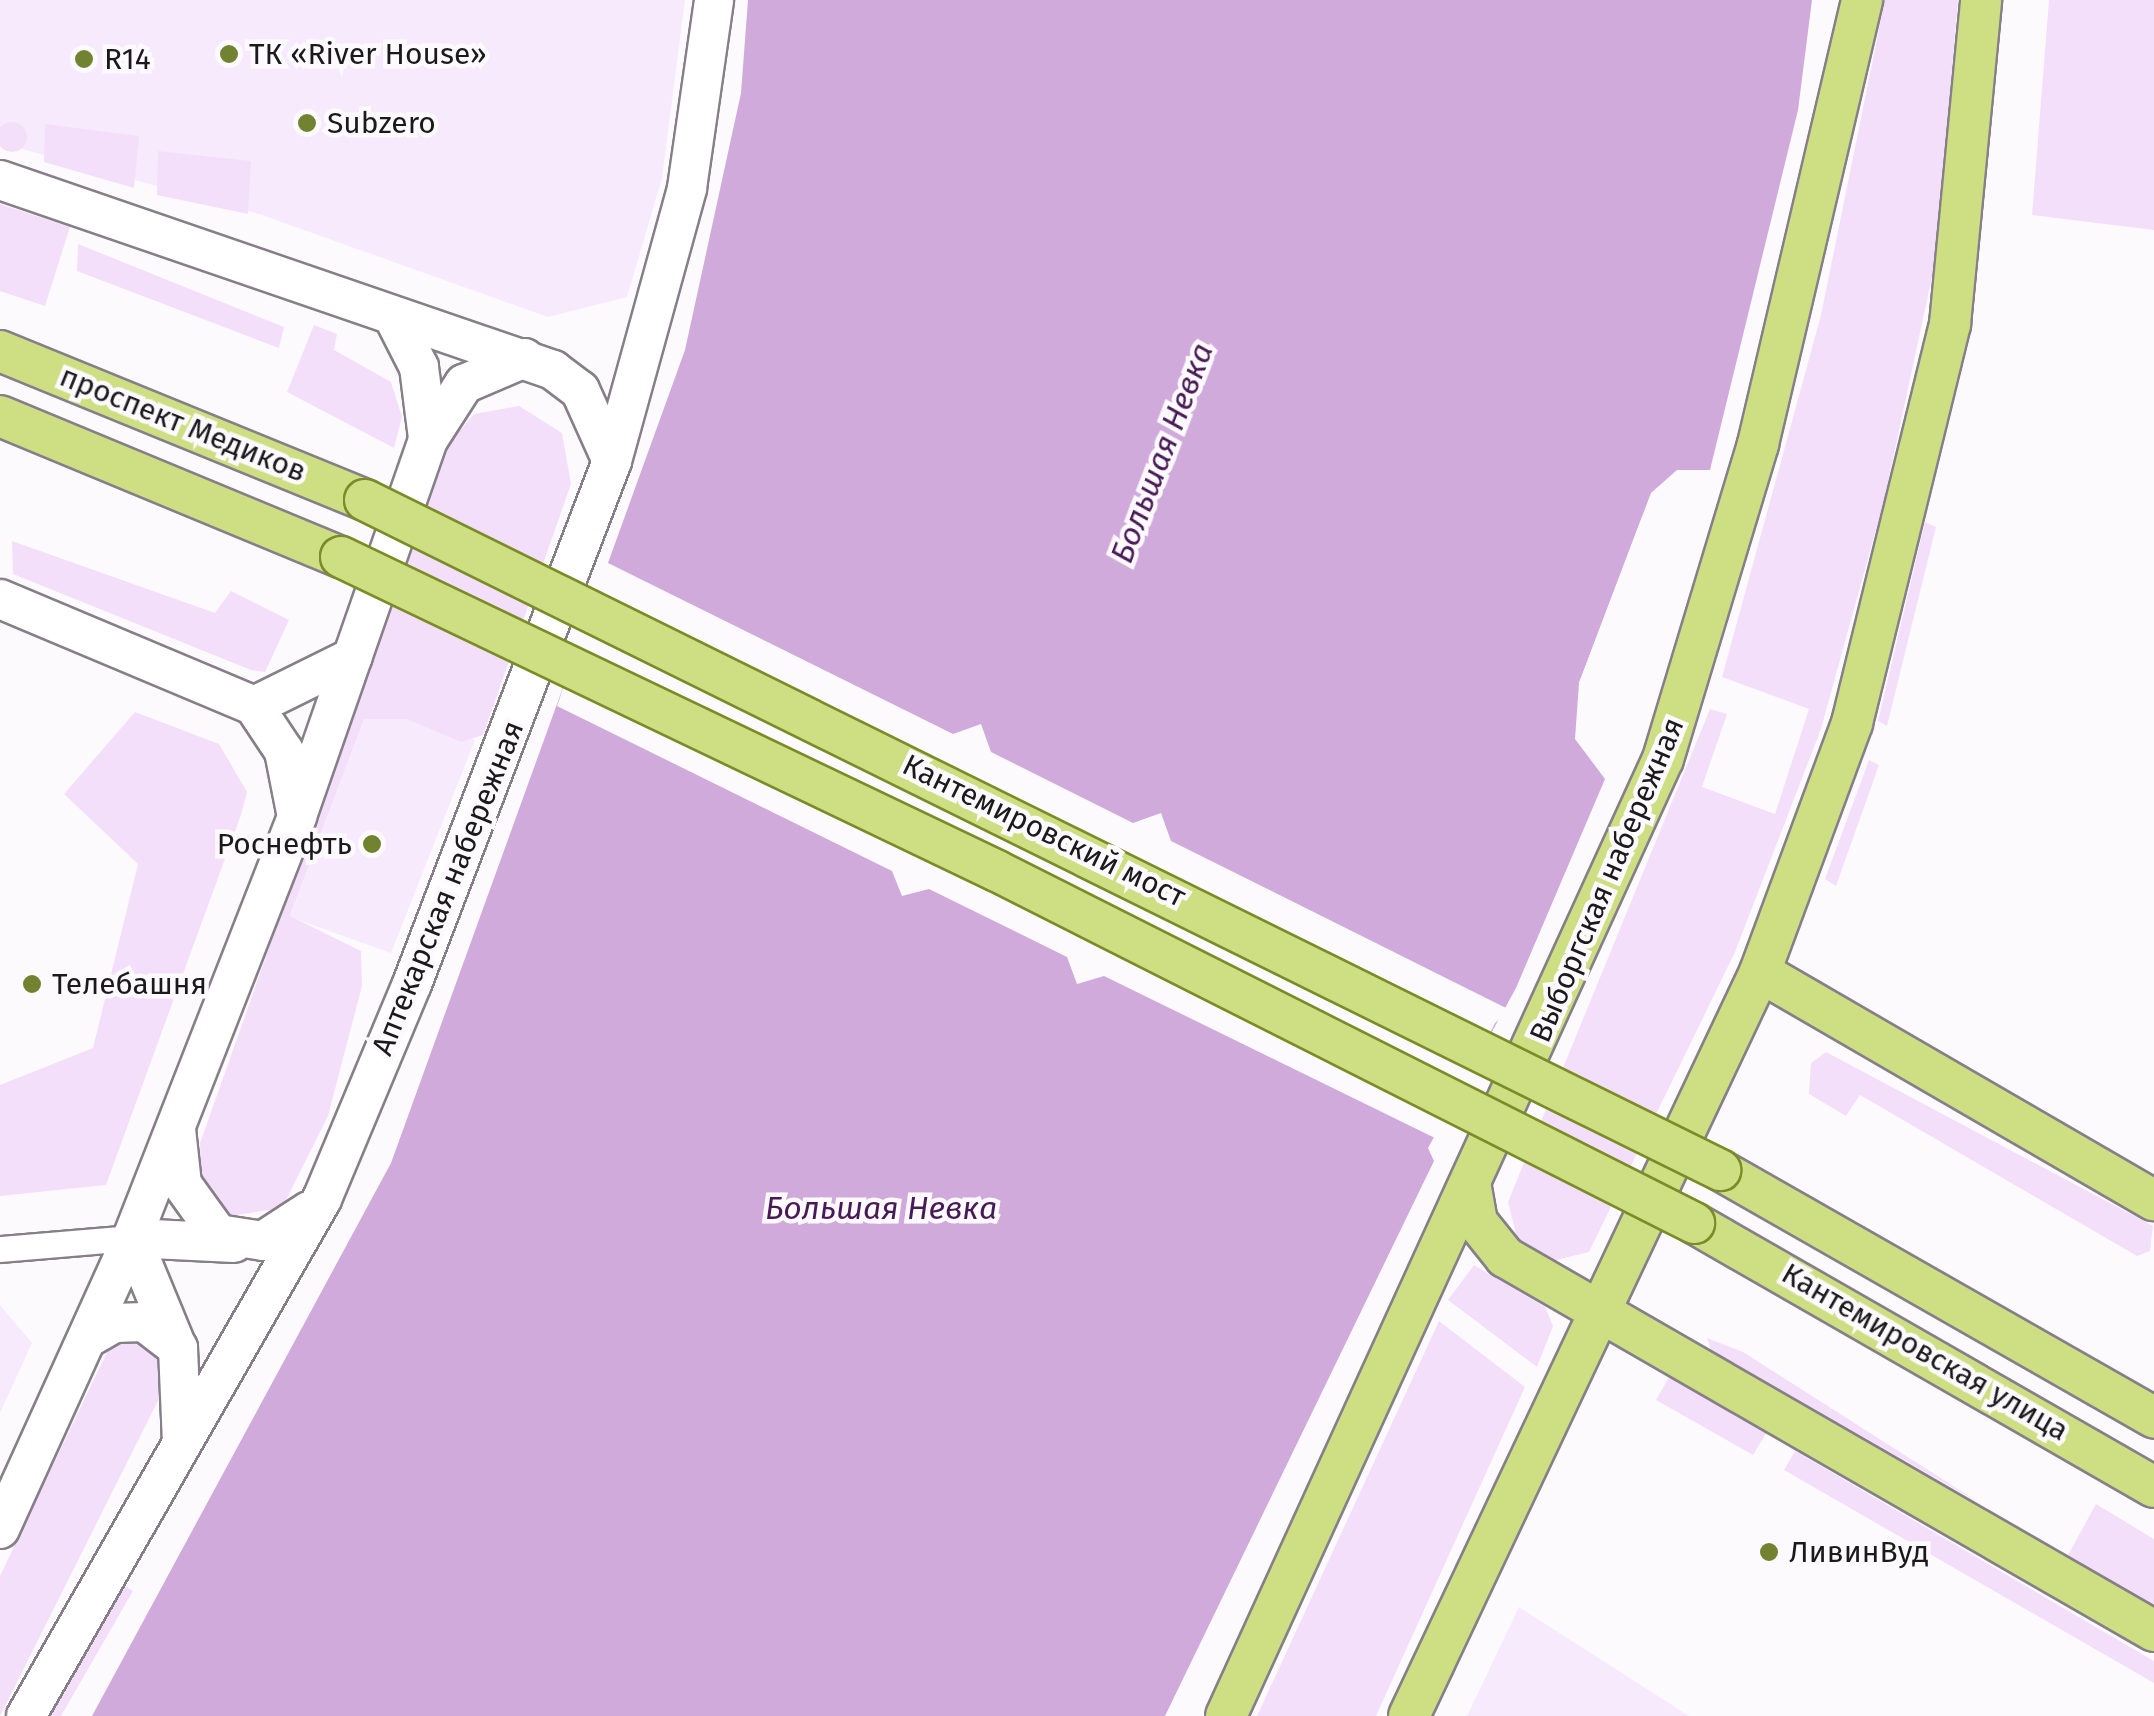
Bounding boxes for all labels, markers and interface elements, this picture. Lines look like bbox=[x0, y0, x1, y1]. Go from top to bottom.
place label: ТК «River House» bbox=[249, 36, 487, 72]
place label: R14 bbox=[104, 41, 151, 77]
marker: ТК «River House» bbox=[218, 43, 240, 65]
marker: R14 bbox=[73, 48, 95, 70]
place label: Subzero bbox=[327, 105, 436, 141]
marker: Subzero bbox=[296, 112, 318, 134]
water label: Большая Невка bbox=[1102, 338, 1222, 568]
street label: проспект Медиков bbox=[55, 358, 311, 490]
street label: Выборгская набережная bbox=[1522, 712, 1692, 1048]
street label: Аптекарская набережная bbox=[364, 716, 532, 1060]
street label: Кантемировский мост bbox=[897, 747, 1191, 915]
place label: Роснефть bbox=[217, 826, 352, 862]
marker: Роснефть bbox=[361, 833, 383, 855]
place label: Телебашня bbox=[52, 966, 207, 1002]
marker: Телебашня bbox=[21, 973, 43, 995]
water label: Большая Невка bbox=[765, 1189, 997, 1227]
street label: Кантемировская улица bbox=[1775, 1255, 2075, 1449]
place label: ЛивинВуд bbox=[1789, 1534, 1929, 1570]
marker: ЛивинВуд bbox=[1758, 1541, 1780, 1563]

